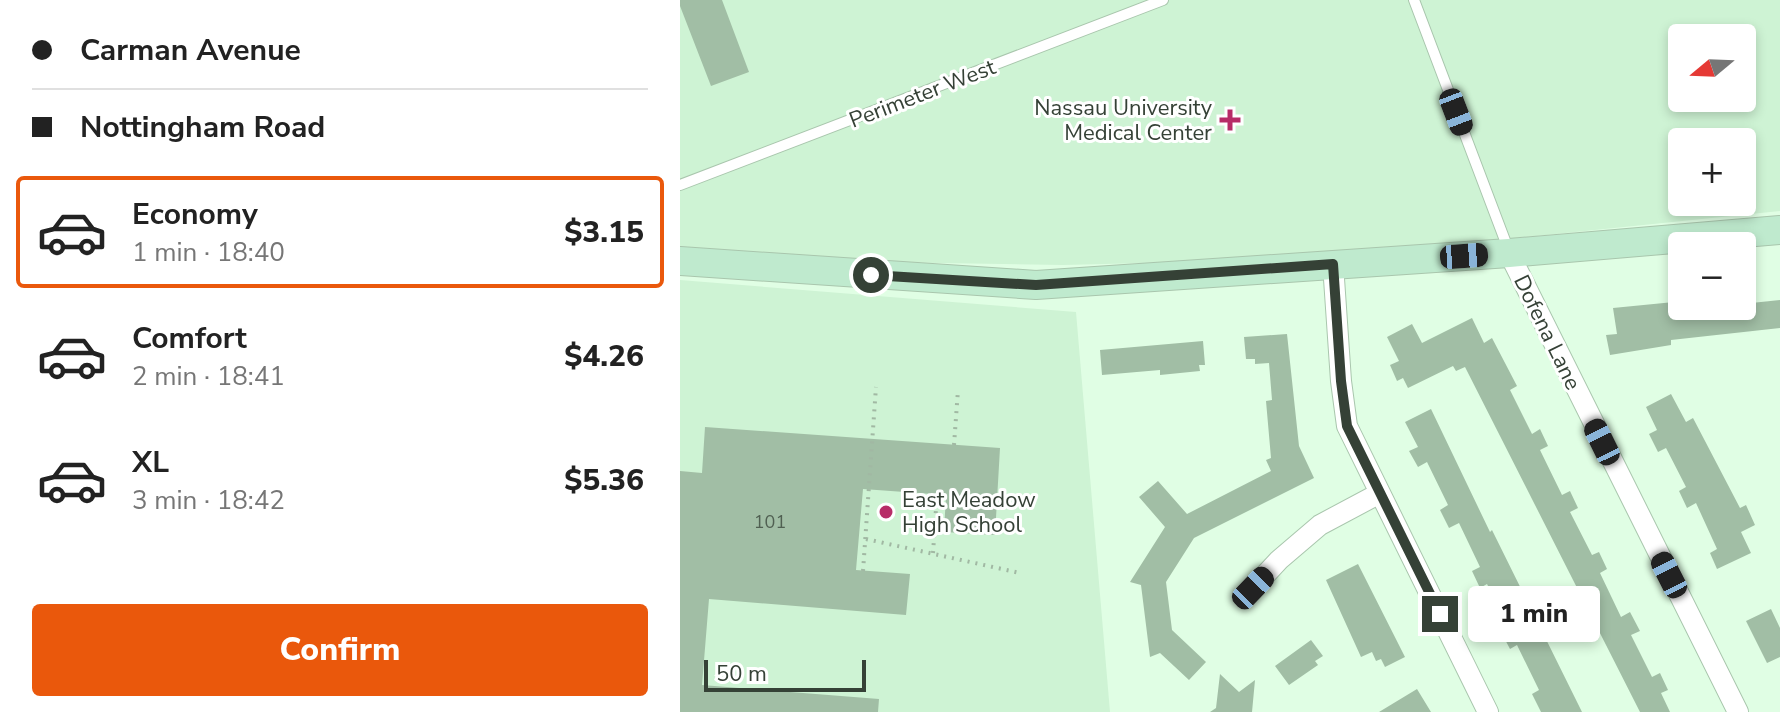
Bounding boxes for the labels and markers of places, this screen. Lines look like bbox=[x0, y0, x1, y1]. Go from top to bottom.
place label: Nassau University Medical Center bbox=[1034, 93, 1213, 148]
marker: Nassau University Medical Center bbox=[1219, 109, 1241, 131]
place label: East Meadow High School bbox=[902, 485, 1036, 540]
marker: East Meadow High School bbox=[877, 503, 895, 521]

